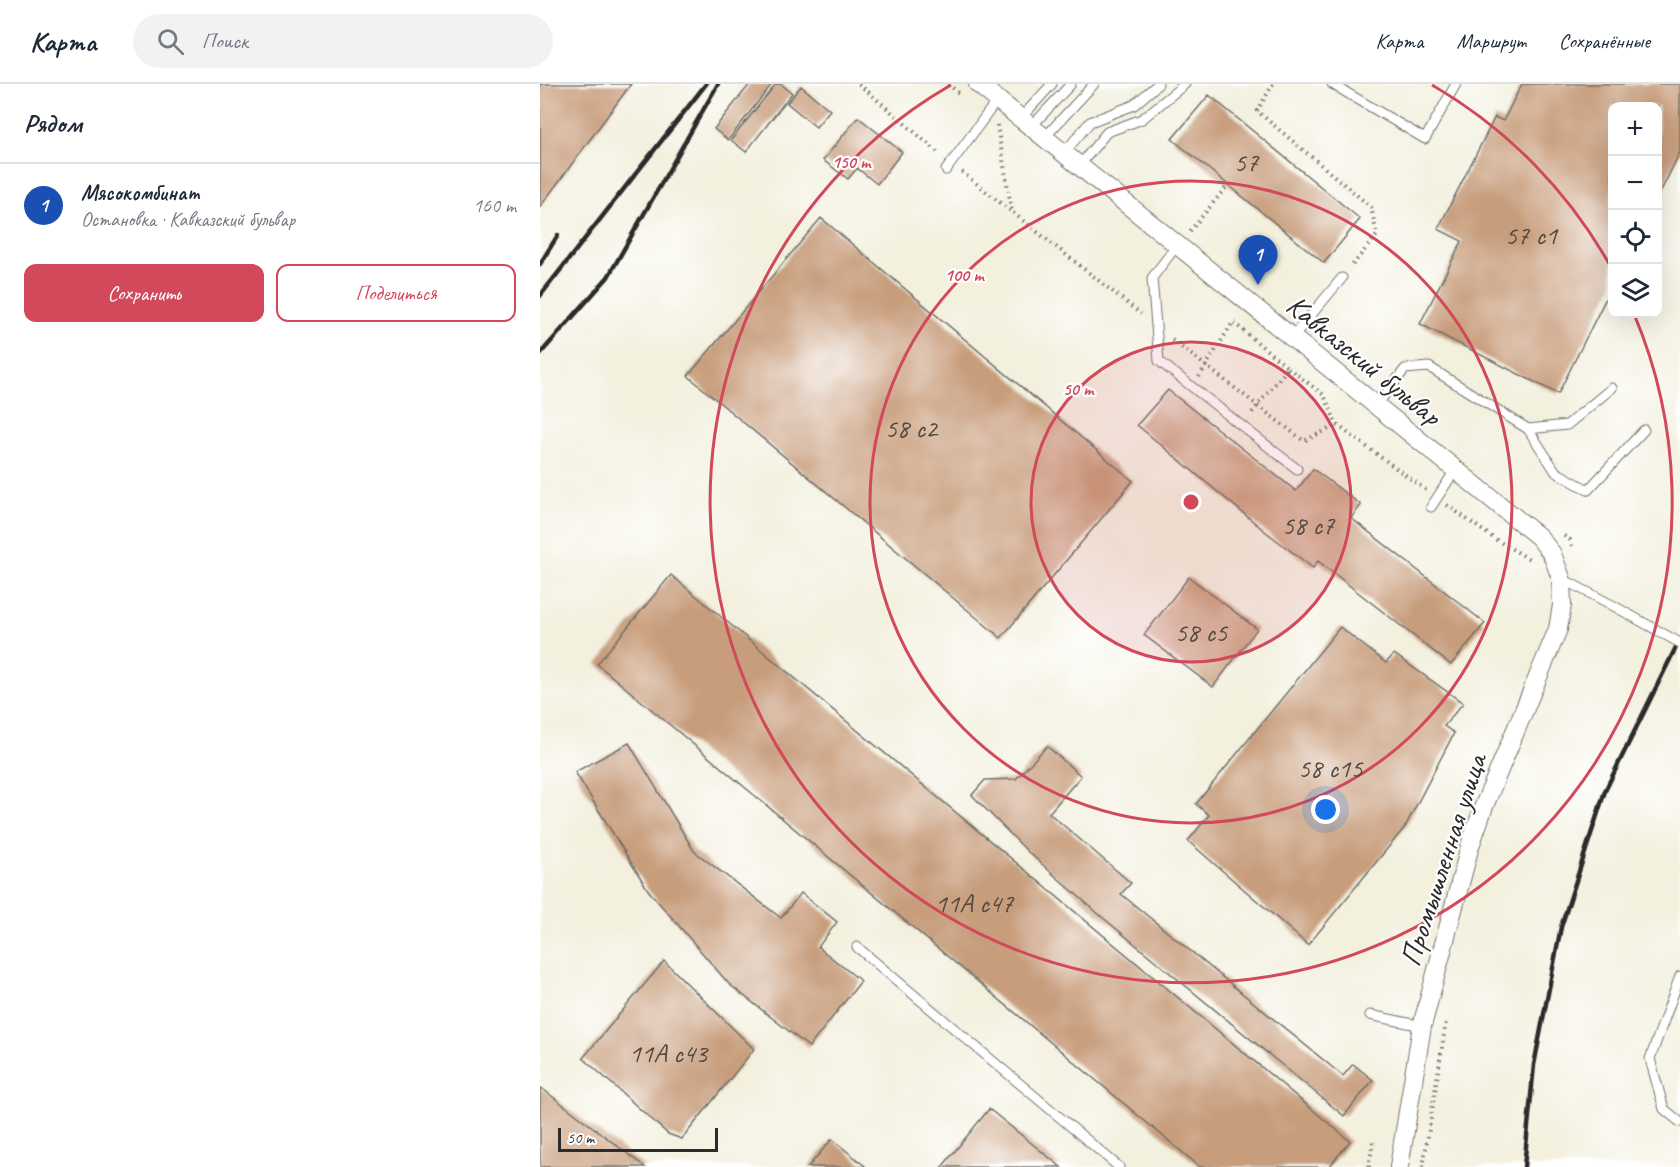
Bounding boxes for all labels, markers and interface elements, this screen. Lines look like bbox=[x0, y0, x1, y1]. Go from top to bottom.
search box bbox=[133, 14, 553, 68]
text: Карта bbox=[30, 24, 97, 59]
icon: search bbox=[154, 25, 187, 58]
text: Поиск bbox=[202, 27, 248, 55]
text: Карта bbox=[1375, 28, 1424, 54]
text: Маршрут bbox=[1457, 28, 1526, 54]
text: Сохранённые bbox=[1559, 28, 1650, 54]
map controls bbox=[1608, 102, 1662, 318]
button: + bbox=[1608, 102, 1662, 156]
text: Рядом bbox=[24, 107, 82, 140]
house number: 57 bbox=[1234, 145, 1260, 179]
text: 150 m bbox=[832, 151, 872, 173]
button: − bbox=[1608, 156, 1662, 210]
text: Мясокомбинат bbox=[81, 179, 200, 207]
text: 1 bbox=[39, 193, 48, 218]
text: 160 m bbox=[473, 193, 516, 218]
text: Остановка · Кавказский бульвар bbox=[81, 207, 295, 232]
button: locate bbox=[1608, 210, 1662, 264]
house number: 57 с1 bbox=[1505, 218, 1559, 252]
pin: 1 bbox=[1238, 236, 1278, 285]
button: Сохранить bbox=[24, 264, 264, 322]
button: Поделиться bbox=[276, 264, 516, 322]
text: 100 m bbox=[945, 264, 985, 286]
button: layers bbox=[1608, 264, 1662, 318]
street label: Кавказский бульвар bbox=[1279, 286, 1450, 435]
text: 50 m bbox=[1063, 378, 1095, 400]
house number: 58 с2 bbox=[885, 411, 939, 445]
centre of rings bbox=[1181, 492, 1201, 512]
house number: 58 с7 bbox=[1282, 508, 1336, 542]
house number: 58 с5 bbox=[1175, 615, 1229, 649]
street label: Промышленная улица bbox=[1391, 747, 1496, 971]
house number: 58 с15 bbox=[1298, 751, 1364, 785]
your location bbox=[1311, 795, 1340, 824]
house number: 11А с47 bbox=[935, 886, 1015, 920]
house number: 11А с43 bbox=[629, 1036, 709, 1070]
scale bar bbox=[558, 1125, 718, 1152]
text: 50 m bbox=[567, 1128, 594, 1148]

